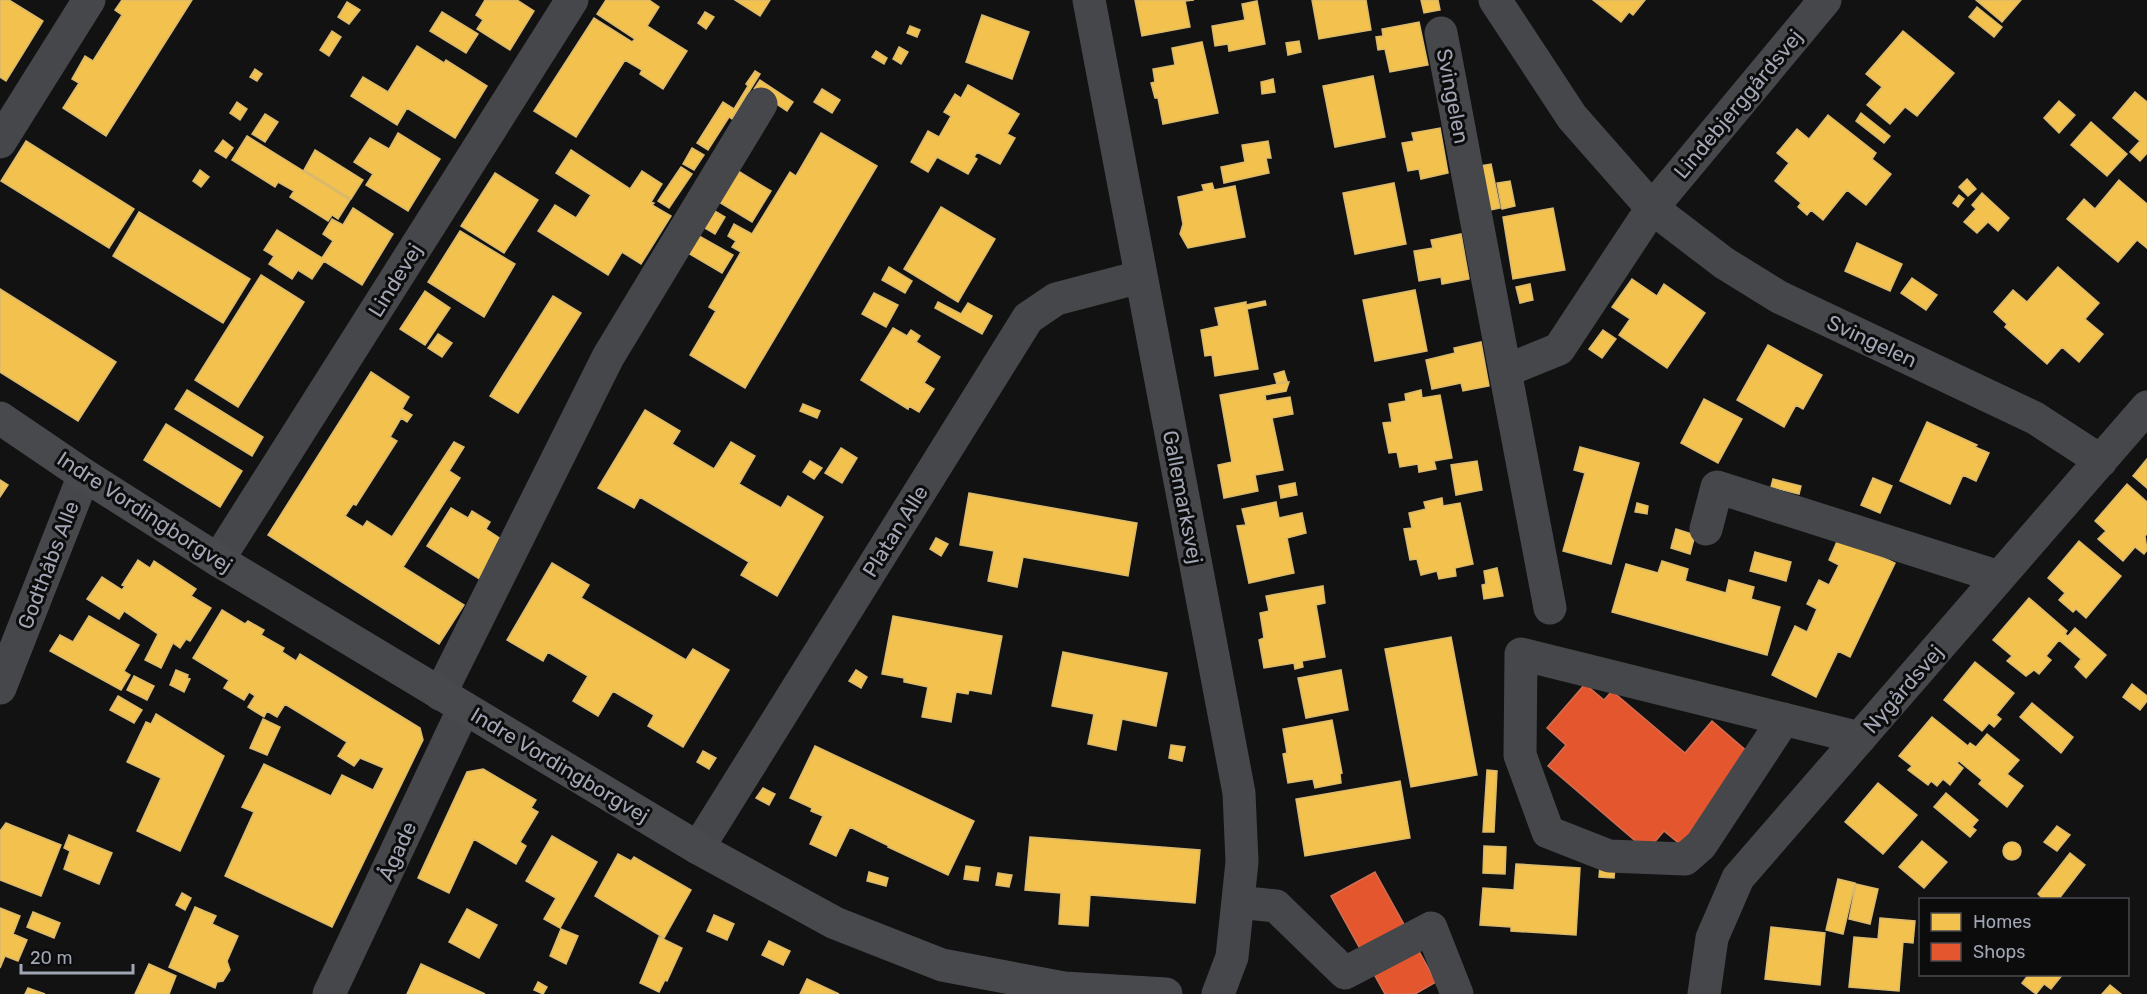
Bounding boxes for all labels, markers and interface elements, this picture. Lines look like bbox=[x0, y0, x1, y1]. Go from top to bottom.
street label: Lindebjerggårdsvej bbox=[1668, 24, 1808, 184]
street label: Svingelen bbox=[1432, 46, 1474, 146]
street label: Lindevej bbox=[363, 239, 427, 321]
street label: Svingelen bbox=[1823, 309, 1921, 373]
street label: Gallemarksvej bbox=[1158, 428, 1208, 566]
street label: Indre Vordingborgvej bbox=[53, 446, 237, 578]
street label: Platan Alle bbox=[857, 481, 933, 581]
street label: Godthåbs Alle bbox=[12, 497, 84, 633]
street label: Nygårdsvej bbox=[1858, 640, 1948, 738]
street label: Indre Vordingborgvej bbox=[466, 702, 654, 828]
street label: Ågade bbox=[373, 817, 421, 885]
legend bbox=[1919, 898, 2129, 976]
text: Homes bbox=[1973, 911, 2031, 933]
scale bar bbox=[21, 937, 134, 975]
text: Shops bbox=[1973, 941, 2025, 963]
text: 20 m bbox=[30, 947, 72, 969]

